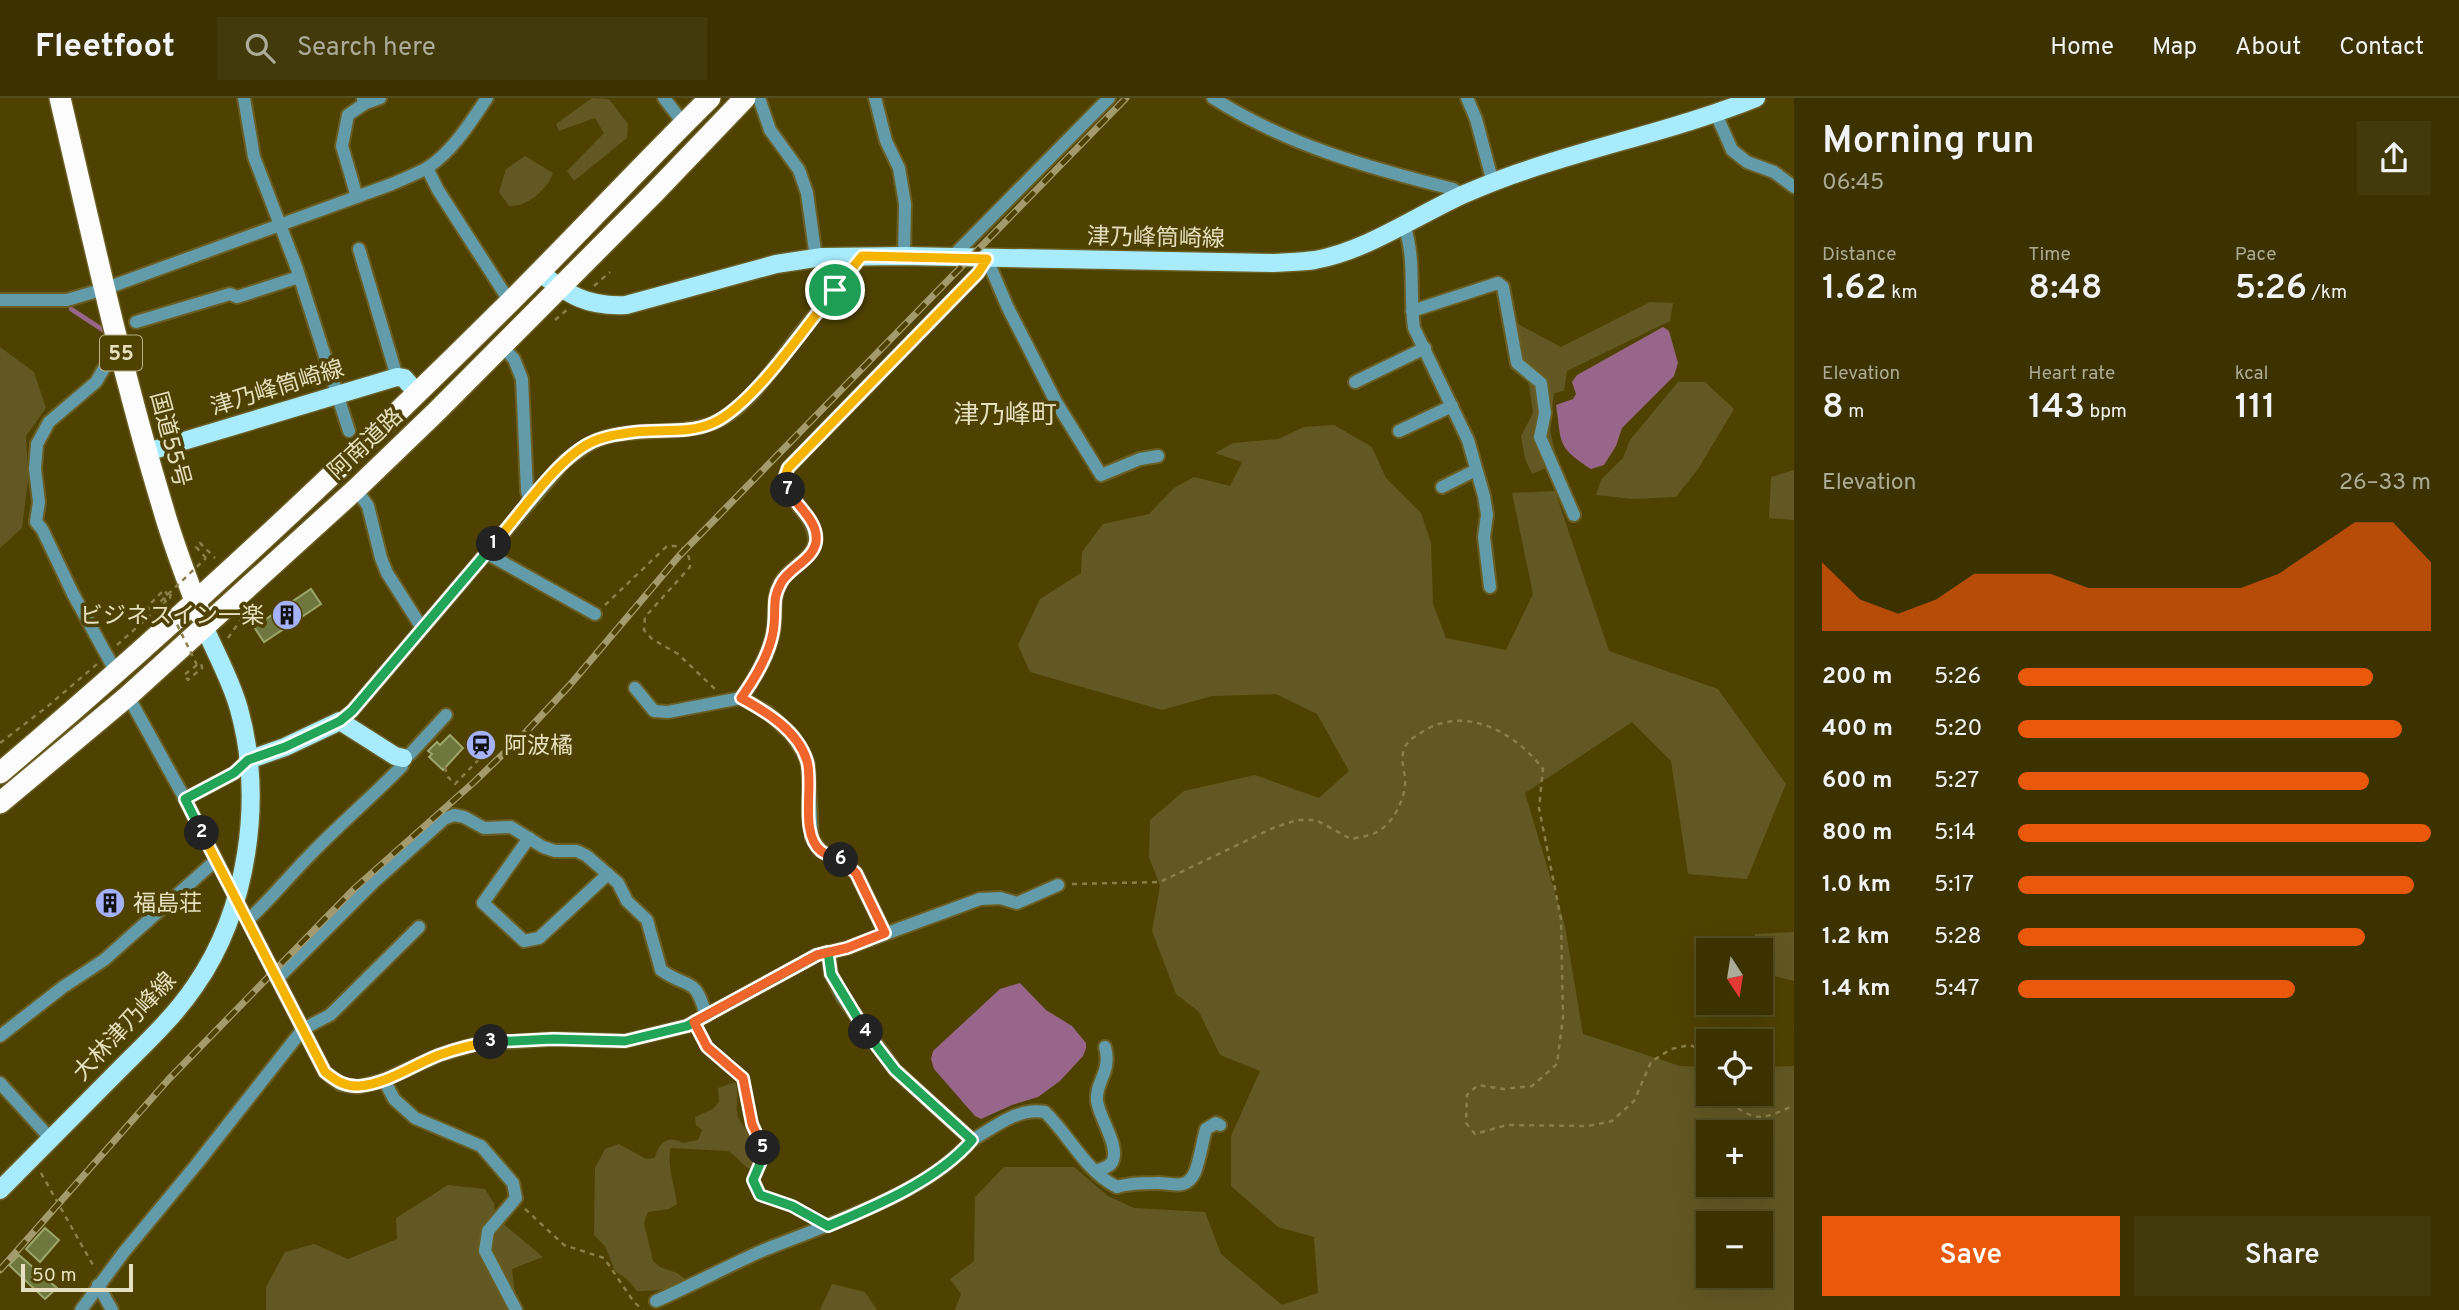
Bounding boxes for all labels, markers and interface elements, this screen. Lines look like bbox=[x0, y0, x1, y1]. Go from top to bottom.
search box bbox=[217, 17, 707, 80]
text: Fleetfoot bbox=[35, 27, 175, 69]
icon: search bbox=[241, 29, 279, 67]
text: Search here bbox=[297, 32, 436, 65]
text: Home bbox=[2050, 33, 2114, 63]
text: Map bbox=[2152, 33, 2197, 63]
text: About bbox=[2235, 33, 2301, 63]
text: Contact bbox=[2339, 33, 2424, 63]
text: Morning run bbox=[1822, 118, 2035, 167]
button: share bbox=[2357, 121, 2431, 195]
text: 06:45 bbox=[1822, 169, 1884, 198]
street label: 津乃峰筒崎線 bbox=[1087, 224, 1225, 255]
text: Distance bbox=[1822, 243, 1897, 267]
text: Time bbox=[2028, 243, 2071, 267]
text: Pace bbox=[2235, 243, 2276, 267]
pin bbox=[805, 260, 865, 320]
text: 1.62 bbox=[1822, 267, 1887, 311]
text: 8:48 bbox=[2028, 267, 2102, 311]
text: 5:26 bbox=[2235, 267, 2307, 311]
icon: arrive bbox=[816, 271, 854, 309]
text: km bbox=[1887, 281, 1918, 305]
text: /km bbox=[2307, 281, 2347, 305]
road number: 55 bbox=[100, 336, 142, 370]
street label: 津乃峰筒崎線 bbox=[208, 355, 348, 423]
text: Elevation bbox=[1822, 362, 1900, 386]
text: Heart rate bbox=[2028, 362, 2115, 386]
text: kcal bbox=[2235, 362, 2268, 386]
text: 8 bbox=[1822, 386, 1844, 430]
text: 143 bbox=[2028, 386, 2085, 430]
text: 111 bbox=[2235, 386, 2276, 430]
street label: 国道55号 bbox=[142, 389, 195, 491]
district label: 津乃峰町 bbox=[953, 400, 1057, 433]
text: m bbox=[1844, 400, 1864, 424]
text: bpm bbox=[2085, 400, 2127, 424]
street label: 阿南道路 bbox=[323, 403, 410, 487]
text: Elevation bbox=[1822, 469, 1917, 498]
text: 26–33 m bbox=[2339, 469, 2431, 498]
pin: 7 bbox=[770, 472, 806, 508]
text: 7 bbox=[782, 477, 793, 501]
pin: 1 bbox=[476, 526, 512, 562]
text: 1 bbox=[490, 531, 497, 555]
building icon: ビジネスイン一楽 bbox=[270, 598, 304, 632]
place label: ビジネスイン一楽 bbox=[80, 603, 264, 632]
text: 200 m bbox=[1822, 663, 1892, 692]
text: 5:26 bbox=[1934, 663, 1981, 692]
text: 400 m bbox=[1822, 715, 1893, 744]
text: 5:20 bbox=[1934, 715, 1982, 744]
station icon: 阿波橘 bbox=[464, 728, 498, 762]
place label: 阿波橘 bbox=[504, 733, 573, 762]
text: 600 m bbox=[1822, 767, 1892, 796]
text: 5:27 bbox=[1934, 767, 1979, 796]
pin: 2 bbox=[184, 816, 220, 850]
text: 800 m bbox=[1822, 819, 1892, 848]
text: 5:14 bbox=[1934, 819, 1976, 848]
text: 2 bbox=[196, 820, 207, 844]
pin: 6 bbox=[824, 842, 858, 878]
text: 6 bbox=[835, 847, 846, 871]
text: 1.0 km bbox=[1822, 871, 1891, 900]
text: 5:17 bbox=[1934, 871, 1974, 900]
building icon: 福島荘 bbox=[93, 886, 127, 920]
place label: 福島荘 bbox=[133, 891, 202, 920]
text: 1.2 km bbox=[1822, 923, 1890, 952]
text: 5:28 bbox=[1934, 923, 1982, 952]
north arrow bbox=[1696, 938, 1773, 1015]
map controls bbox=[1696, 938, 1773, 1288]
street label: 大林津乃峰線 bbox=[68, 967, 183, 1088]
text: 1.4 km bbox=[1822, 975, 1890, 1004]
text: 5:47 bbox=[1934, 975, 1980, 1004]
pin: 4 bbox=[848, 1014, 884, 1049]
text: 4 bbox=[859, 1019, 872, 1043]
pin: 3 bbox=[474, 1024, 508, 1060]
text: 3 bbox=[485, 1029, 496, 1053]
button: locate bbox=[1696, 1029, 1773, 1106]
button: + bbox=[1696, 1120, 1773, 1197]
pin: 5 bbox=[746, 1130, 780, 1166]
text: 5 bbox=[757, 1135, 768, 1159]
button: − bbox=[1696, 1211, 1773, 1288]
button: Save bbox=[1822, 1216, 2120, 1296]
button: Share bbox=[2134, 1216, 2431, 1296]
scale bar bbox=[21, 1261, 133, 1293]
text: 50 m bbox=[32, 1264, 77, 1288]

